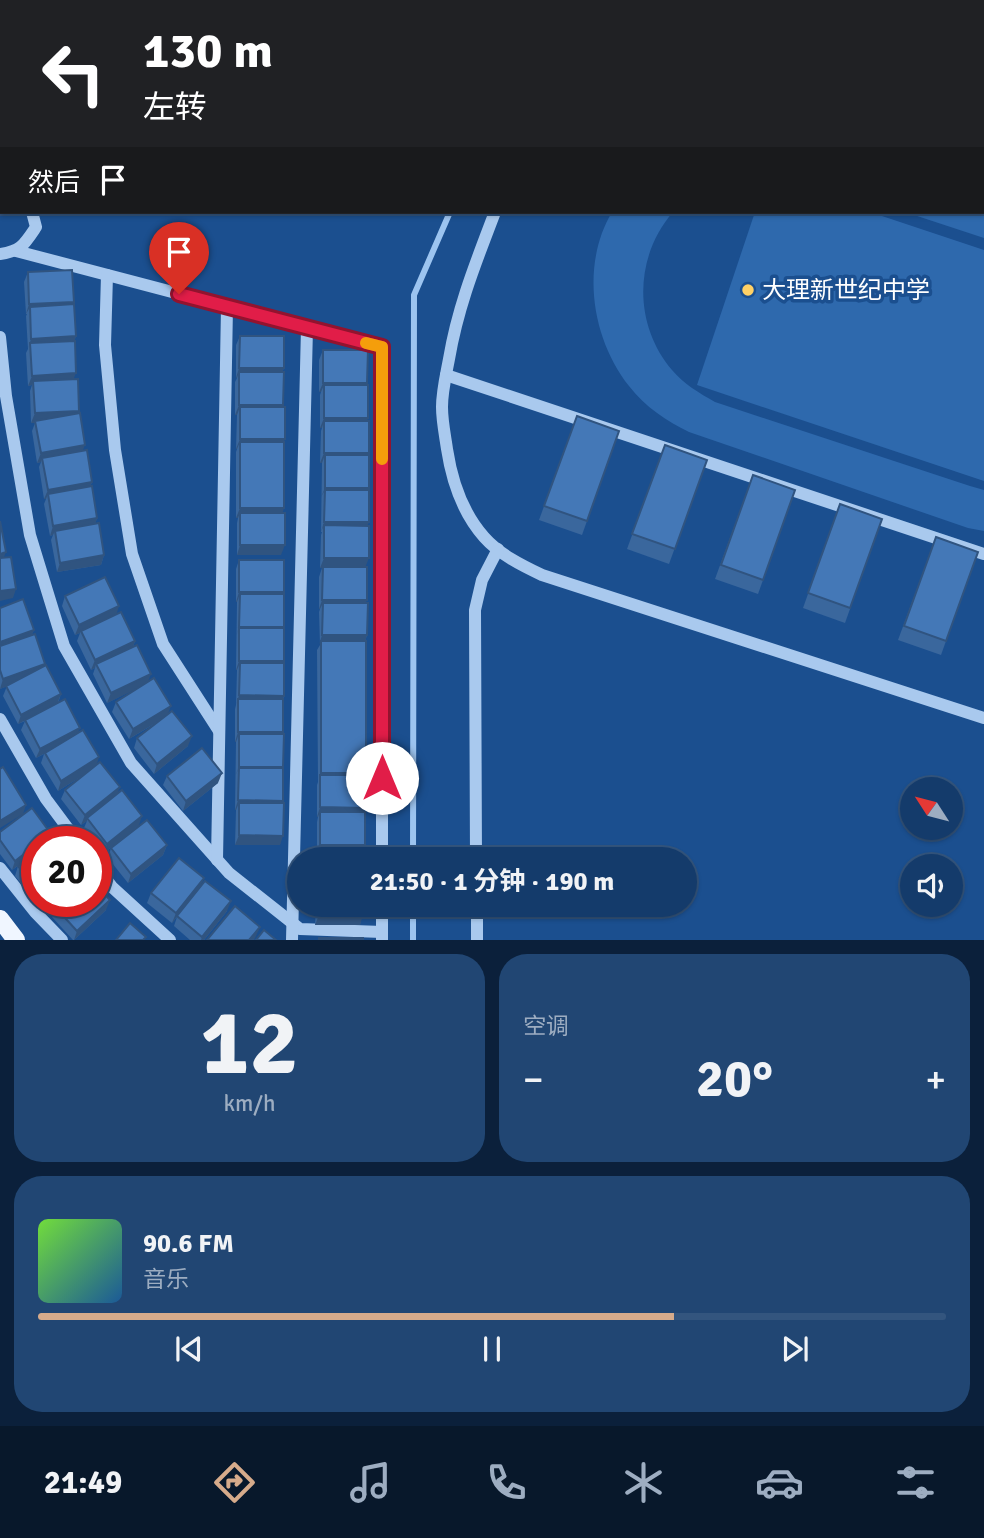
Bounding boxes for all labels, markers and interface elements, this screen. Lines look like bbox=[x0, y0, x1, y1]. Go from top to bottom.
text: 130 m bbox=[143, 21, 273, 81]
icon: left bbox=[28, 28, 119, 119]
text: 左转 bbox=[143, 88, 207, 127]
icon: arrive bbox=[94, 161, 132, 199]
text: 然后 bbox=[28, 167, 80, 199]
pin bbox=[149, 222, 209, 294]
icon: arrive bbox=[160, 233, 198, 271]
place label: 大理新世纪中学 bbox=[762, 275, 930, 305]
marker: 大理新世纪中学 bbox=[740, 282, 756, 298]
position arrow bbox=[345, 741, 419, 815]
north arrow bbox=[900, 777, 962, 840]
map controls bbox=[900, 777, 963, 917]
speed limit sign: 20 bbox=[21, 826, 112, 917]
button: sound bbox=[900, 854, 963, 917]
text: 21:50 · 1 分钟 · 190 m bbox=[370, 866, 614, 898]
text: 12 bbox=[200, 987, 299, 1100]
text: 空调 bbox=[523, 1012, 569, 1041]
text: 20° bbox=[696, 1047, 773, 1111]
text: − bbox=[523, 1056, 544, 1103]
text: + bbox=[925, 1056, 946, 1103]
text: km/h bbox=[223, 1089, 276, 1118]
text: 90.6 FM bbox=[143, 1228, 234, 1260]
text: 音乐 bbox=[143, 1265, 189, 1294]
icon: previous bbox=[170, 1330, 208, 1368]
icon: pause bbox=[473, 1330, 511, 1368]
icon: next bbox=[776, 1330, 814, 1368]
icon: directions bbox=[210, 1458, 259, 1507]
icon: music bbox=[346, 1458, 395, 1507]
icon: phone bbox=[482, 1458, 531, 1507]
icon: climate bbox=[619, 1458, 668, 1507]
icon: car bbox=[755, 1458, 804, 1507]
icon: filters bbox=[891, 1458, 940, 1507]
text: 21:49 bbox=[44, 1463, 122, 1502]

